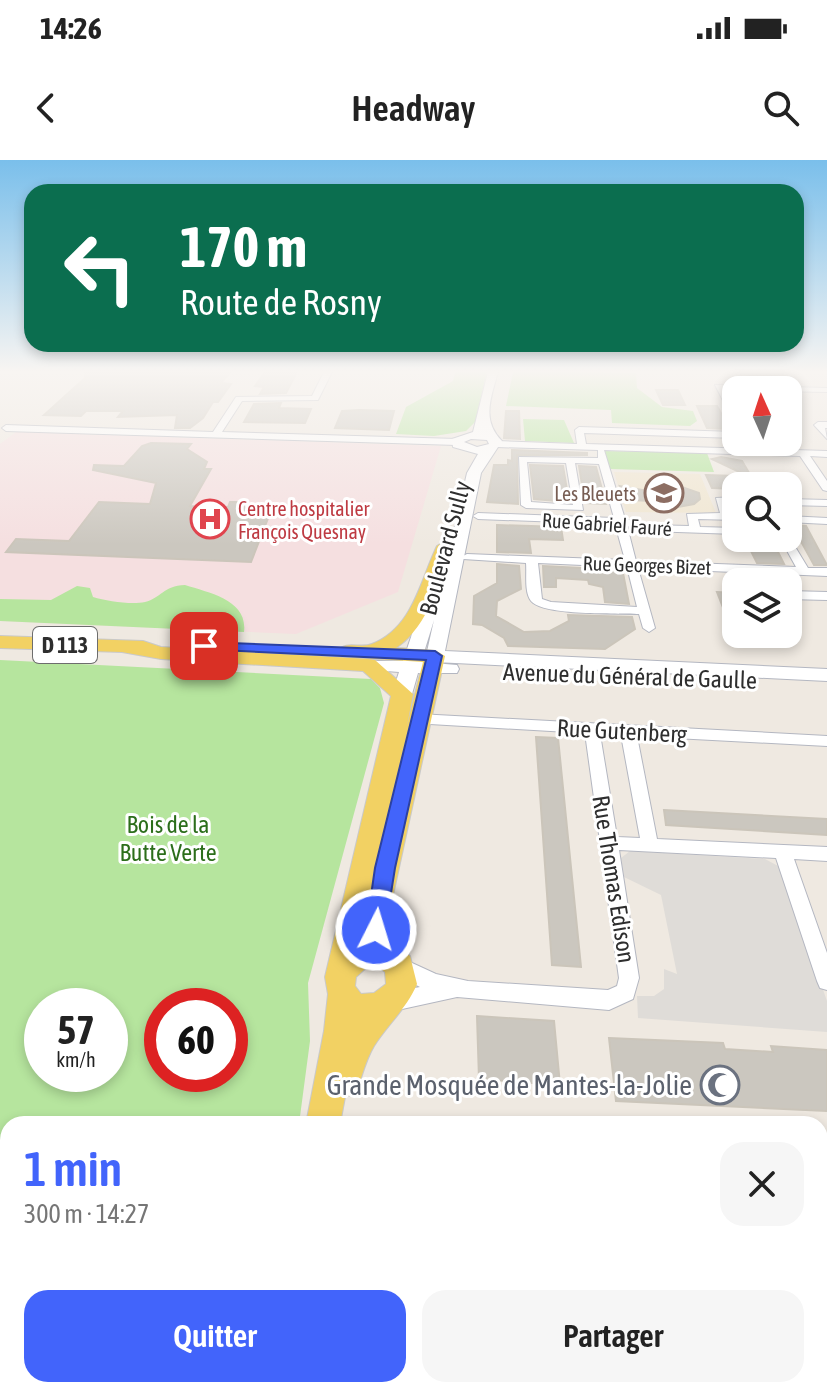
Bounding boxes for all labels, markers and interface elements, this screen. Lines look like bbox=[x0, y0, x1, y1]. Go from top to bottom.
text: 14:26 bbox=[40, 11, 102, 45]
icon: back bbox=[24, 86, 68, 130]
icon: search bbox=[759, 86, 803, 130]
text: Headway bbox=[352, 87, 475, 129]
text: 170 m bbox=[180, 215, 307, 279]
icon: left bbox=[48, 216, 152, 320]
text: Route de Rosny bbox=[180, 281, 382, 323]
north arrow bbox=[722, 376, 802, 456]
map controls bbox=[722, 376, 802, 648]
school or university icon: Les Bleuets bbox=[643, 472, 685, 514]
button: search bbox=[722, 472, 802, 552]
street label: Boulevard Sully bbox=[414, 478, 476, 618]
place label: Les Bleuets bbox=[554, 482, 636, 505]
place label: Centre hospitalier François Quesnay bbox=[238, 497, 371, 543]
hospital icon: Centre hospitalier François Quesnay bbox=[189, 498, 231, 540]
street label: Rue Gabriel Fauré bbox=[541, 508, 673, 540]
street label: Rue Georges Bizet bbox=[582, 551, 712, 579]
button: layers bbox=[722, 568, 802, 648]
pin bbox=[170, 612, 238, 680]
icon: arrive bbox=[182, 624, 226, 668]
road number: D 113 bbox=[33, 627, 97, 663]
street label: Avenue du Général de Gaulle bbox=[503, 658, 757, 694]
street label: Rue Gutenberg bbox=[556, 714, 688, 748]
street label: Rue Thomas Edison bbox=[587, 793, 641, 965]
park label: Bois de la Butte Verte bbox=[119, 811, 217, 866]
position arrow bbox=[334, 888, 418, 972]
speed limit sign: 60 bbox=[144, 988, 248, 1092]
text: 57 bbox=[57, 1007, 95, 1052]
text: km/h bbox=[56, 1048, 96, 1071]
mosque icon: Grande Mosquée de Mantes-la-Jolie bbox=[699, 1064, 741, 1106]
place label: Grande Mosquée de Mantes-la-Jolie bbox=[327, 1069, 692, 1101]
text: 1 min bbox=[24, 1141, 122, 1196]
button: close bbox=[720, 1142, 804, 1226]
text: 300 m · 14:27 bbox=[24, 1199, 149, 1229]
button: Quitter bbox=[24, 1290, 406, 1382]
button: Partager bbox=[422, 1290, 804, 1382]

